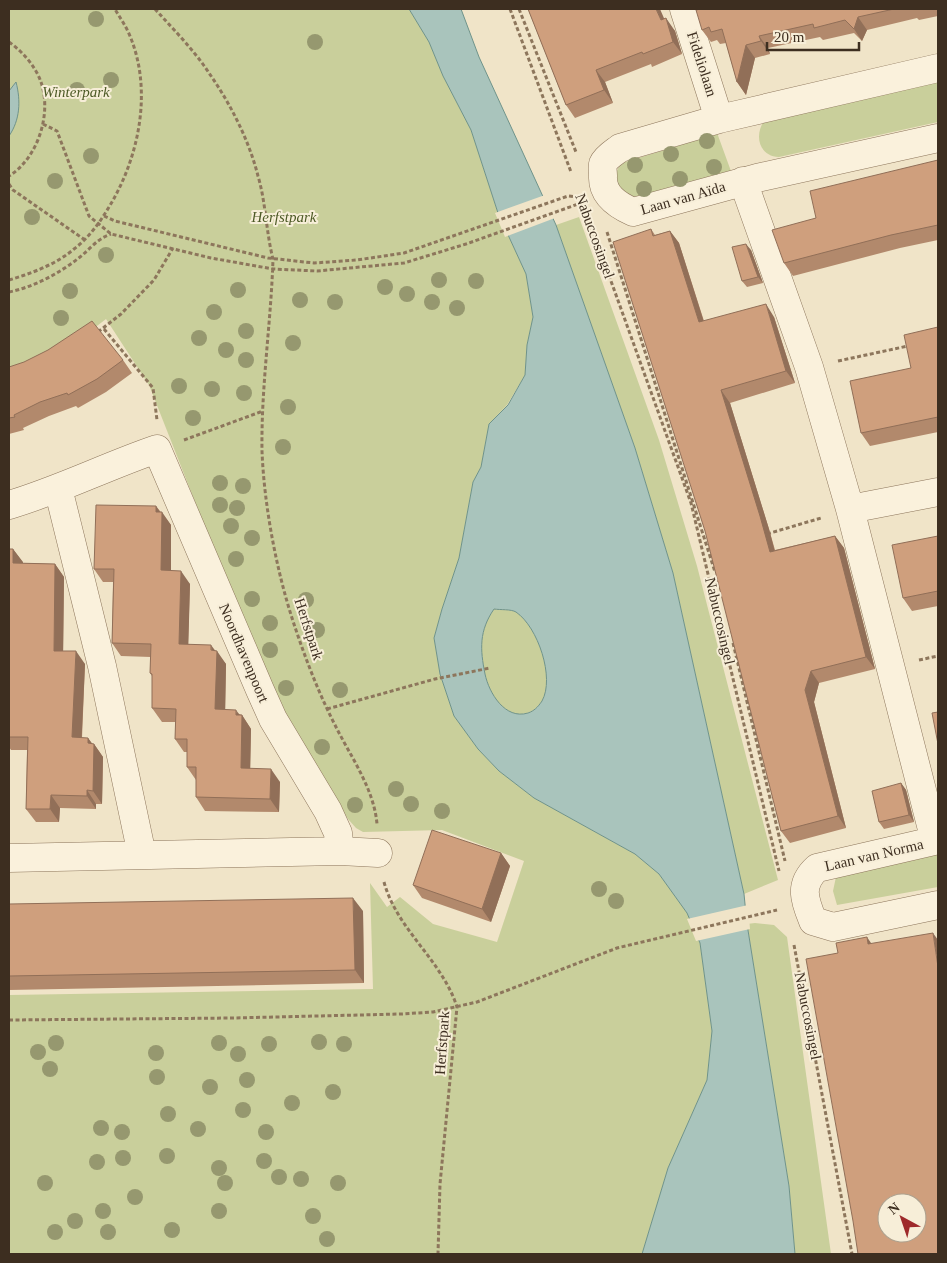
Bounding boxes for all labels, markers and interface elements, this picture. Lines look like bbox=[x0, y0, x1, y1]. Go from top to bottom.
scale bar bbox=[767, 20, 860, 52]
street label: Fideliolaan bbox=[684, 29, 720, 99]
text: 20 m bbox=[774, 29, 805, 45]
park label: Winterpark bbox=[42, 84, 110, 100]
street label: Laan van Aïda bbox=[639, 178, 728, 218]
street label: Nabuccosingel bbox=[572, 191, 618, 281]
park label: Herfstpark bbox=[251, 209, 317, 225]
street label: Nabuccosingel bbox=[702, 576, 738, 666]
street label: Herfstpark bbox=[291, 596, 327, 662]
street label: Noordhavenpoort bbox=[216, 601, 272, 706]
street label: Laan van Norma bbox=[823, 836, 925, 874]
street label: Nabuccosingel bbox=[792, 971, 824, 1061]
street label: Herfstpark bbox=[432, 1010, 452, 1076]
north arrow bbox=[877, 1193, 927, 1243]
text: N bbox=[885, 1199, 903, 1217]

